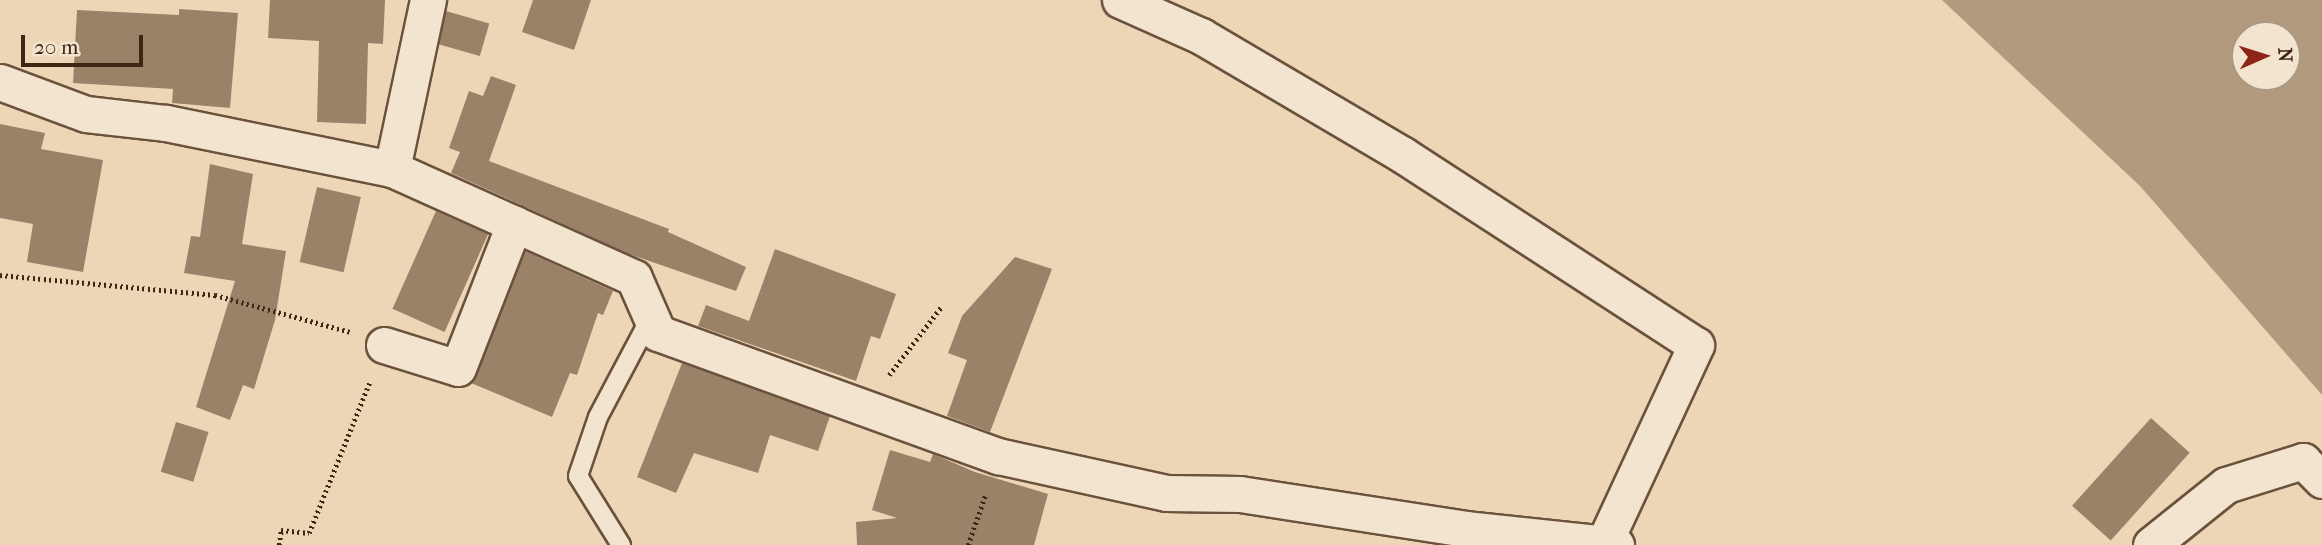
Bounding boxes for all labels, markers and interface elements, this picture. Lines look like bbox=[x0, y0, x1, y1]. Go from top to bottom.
scale bar bbox=[24, 21, 147, 65]
north arrow bbox=[2231, 21, 2301, 91]
text: 20 m bbox=[34, 35, 78, 59]
text: N bbox=[2274, 47, 2296, 63]

